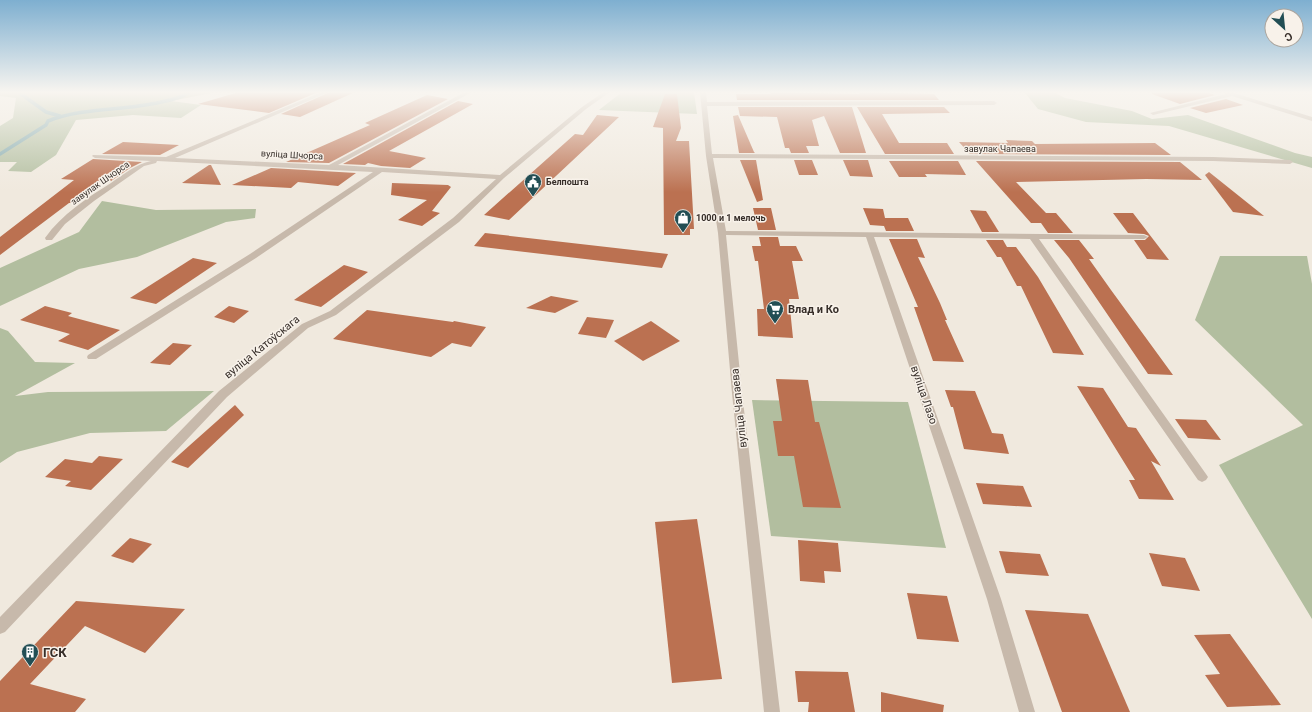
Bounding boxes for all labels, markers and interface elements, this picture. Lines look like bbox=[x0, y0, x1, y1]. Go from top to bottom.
north arrow bbox=[1264, 8, 1304, 48]
text: С bbox=[1282, 29, 1294, 44]
street label: завулак Чапаева bbox=[964, 144, 1036, 154]
street label: вуліца Шчорса bbox=[261, 148, 323, 162]
street label: завулак Шчорса bbox=[69, 159, 131, 207]
public building icon: Белпошта bbox=[523, 172, 543, 197]
place label: Белпошта bbox=[546, 177, 589, 187]
shop icon: 1000 и 1 мелочь bbox=[673, 208, 693, 233]
place label: 1000 и 1 мелочь bbox=[696, 213, 766, 223]
supermarket icon: Влад и Ко bbox=[765, 299, 785, 324]
place label: Влад и Ко bbox=[788, 303, 839, 316]
street label: вуліца Катоўскага bbox=[222, 313, 302, 381]
street label: вуліца Лазо bbox=[908, 364, 940, 426]
street label: вуліца Чапаева bbox=[728, 368, 750, 448]
building icon: ГСК bbox=[20, 642, 40, 667]
place label: ГСК bbox=[43, 645, 67, 660]

